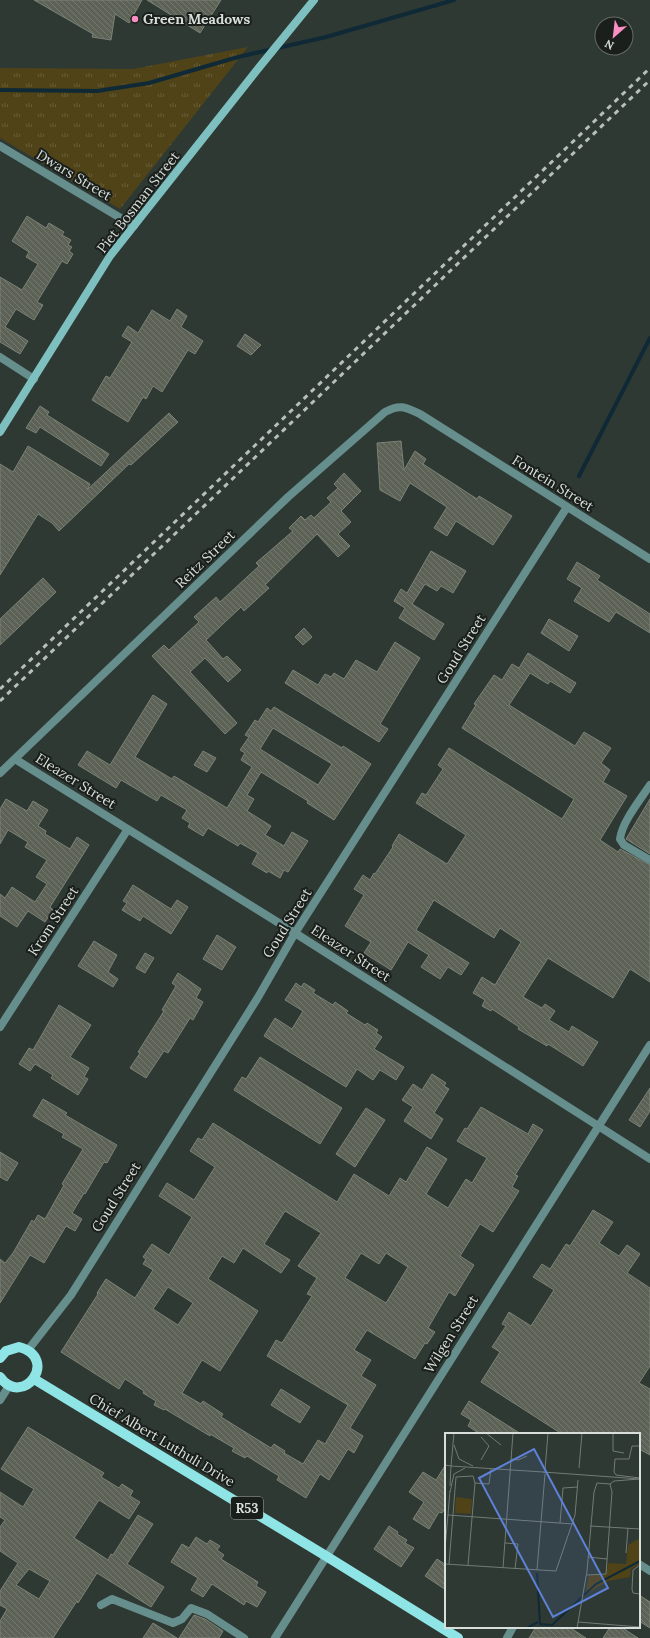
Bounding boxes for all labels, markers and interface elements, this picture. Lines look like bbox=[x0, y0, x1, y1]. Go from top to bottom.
place label: Green Meadows bbox=[143, 10, 250, 28]
marker: Green Meadows bbox=[130, 14, 140, 24]
north arrow bbox=[594, 16, 634, 56]
text: N bbox=[602, 36, 616, 53]
street label: Dwars Street bbox=[33, 145, 115, 205]
street label: Piet Bosman Street bbox=[93, 147, 184, 256]
street label: Fontein Street bbox=[509, 451, 598, 516]
street label: Reitz Street bbox=[171, 526, 239, 592]
street label: Goud Street bbox=[432, 610, 490, 687]
street label: Eleazer Street bbox=[32, 749, 120, 813]
street label: Krom Street bbox=[24, 882, 83, 959]
street label: Goud Street bbox=[258, 884, 316, 961]
street label: Eleazer Street bbox=[308, 921, 395, 986]
street label: Goud Street bbox=[87, 1158, 145, 1235]
street label: Wilgen Street bbox=[420, 1291, 482, 1376]
street label: Chief Albert Luthuli Drive bbox=[86, 1389, 238, 1491]
inset map bbox=[445, 1433, 640, 1628]
road number: R53 bbox=[231, 1497, 263, 1519]

